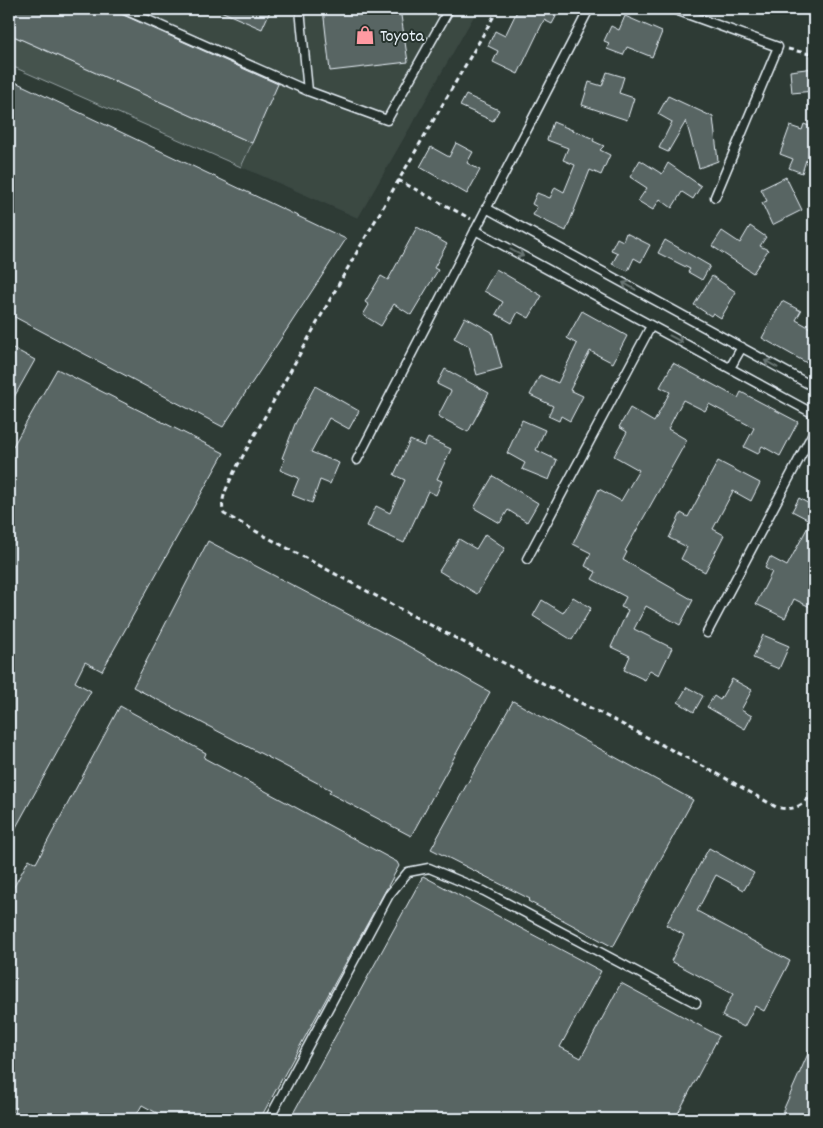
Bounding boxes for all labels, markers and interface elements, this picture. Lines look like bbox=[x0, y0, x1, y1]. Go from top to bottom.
shop icon: Toyota bbox=[354, 24, 376, 46]
place label: Toyota bbox=[380, 25, 425, 50]
one-way arrow bbox=[510, 248, 525, 258]
one-way arrow bbox=[621, 281, 636, 291]
one-way arrow bbox=[668, 334, 683, 344]
one-way arrow bbox=[765, 358, 779, 368]

